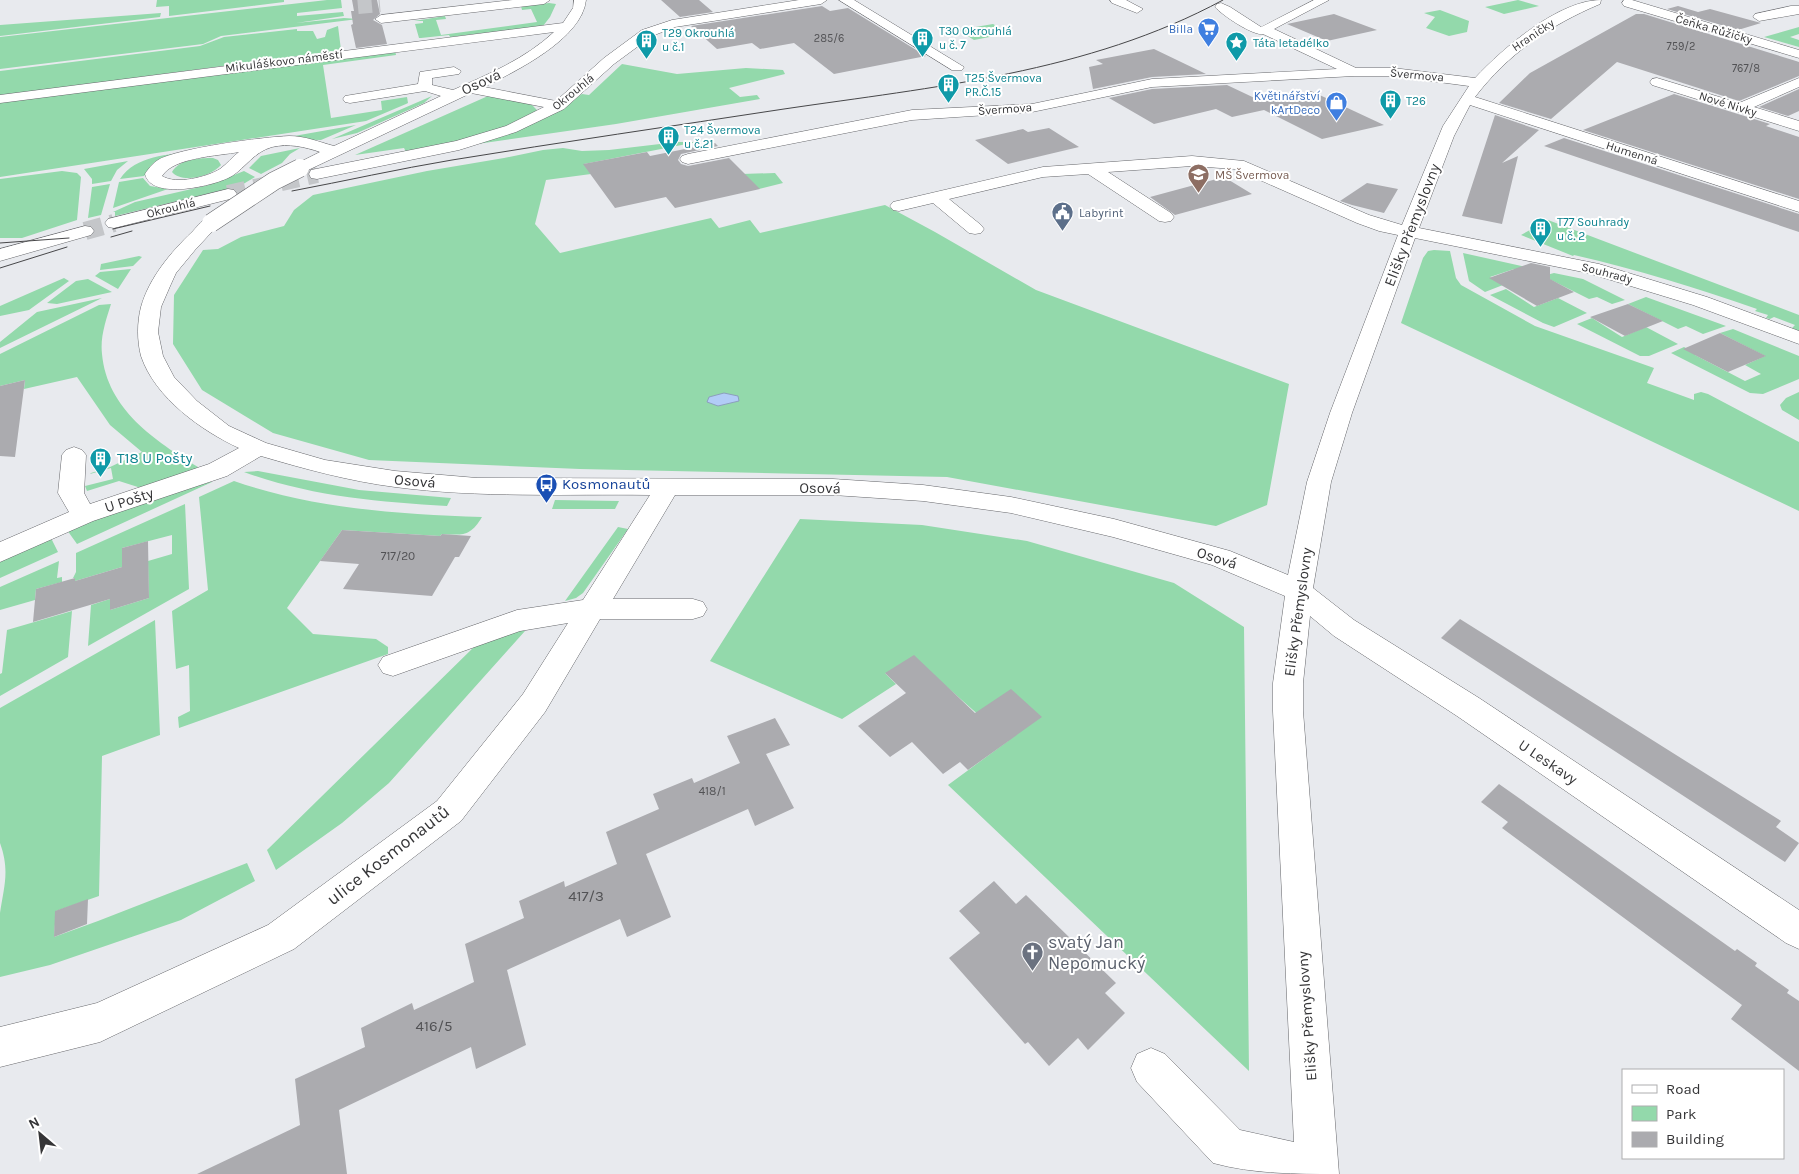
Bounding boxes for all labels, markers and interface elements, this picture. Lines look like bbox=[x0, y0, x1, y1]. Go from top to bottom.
street label: Čeňka Růžičky bbox=[1674, 10, 1755, 47]
street label: Hraničky bbox=[1509, 16, 1557, 54]
supermarket icon: Billa bbox=[1197, 17, 1221, 48]
place label: Billa bbox=[1169, 22, 1193, 36]
place label: T30 Okrouhlá u č. 7 bbox=[939, 24, 1012, 52]
place label: T29 Okrouhlá u č.1 bbox=[662, 26, 735, 54]
building icon: T30 Okrouhlá u č. 7 bbox=[911, 26, 935, 57]
building icon: T29 Okrouhlá u č.1 bbox=[634, 28, 658, 59]
place icon: Táta letadélko bbox=[1225, 31, 1249, 62]
house number: 285/6 bbox=[814, 32, 844, 45]
place label: Táta letadélko bbox=[1253, 36, 1329, 50]
house number: 759/2 bbox=[1667, 40, 1695, 53]
street label: Mikuláškovo náměstí bbox=[224, 47, 344, 75]
house number: 767/8 bbox=[1732, 62, 1760, 75]
street label: Osová bbox=[458, 65, 504, 99]
street label: Švermova bbox=[1389, 65, 1445, 84]
place label: T25 Švermova PR.Č.15 bbox=[965, 70, 1042, 99]
street label: Okrouhlá bbox=[549, 71, 597, 113]
building icon: T25 Švermova PR.Č.15 bbox=[937, 73, 961, 104]
place label: Květinářství kArtDeco bbox=[1254, 89, 1320, 117]
building icon: T26 bbox=[1378, 89, 1402, 120]
street label: Nové Nivky bbox=[1697, 89, 1759, 120]
shop icon: Květinářství kArtDeco bbox=[1324, 91, 1348, 122]
place label: T26 bbox=[1406, 94, 1426, 108]
street label: Švermova bbox=[977, 99, 1033, 118]
place label: T24 Švermova u č.21 bbox=[684, 122, 761, 151]
building icon: T24 Švermova u č.21 bbox=[656, 125, 680, 156]
street label: Humenná bbox=[1604, 138, 1660, 168]
street label: Elišky Přemyslovny bbox=[1380, 161, 1444, 289]
school or university icon: MŠ Švermova bbox=[1187, 163, 1211, 194]
place label: MŠ Švermova bbox=[1215, 167, 1289, 182]
street label: Okrouhlá bbox=[145, 195, 197, 221]
public building icon: Labyrint bbox=[1051, 201, 1075, 232]
place label: Labyrint bbox=[1079, 206, 1124, 220]
place label: T77 Souhrady u č. 2 bbox=[1557, 215, 1629, 243]
building icon: T77 Souhrady u č. 2 bbox=[1529, 217, 1553, 248]
street label: Souhrady bbox=[1580, 260, 1634, 287]
building icon: T18 U Pošty bbox=[89, 446, 113, 477]
place label: T18 U Pošty bbox=[117, 449, 193, 467]
street label: Osová bbox=[394, 470, 436, 492]
bus stop icon: Kosmonautů bbox=[534, 472, 558, 503]
place label: Kosmonautů bbox=[562, 475, 651, 493]
street label: Osová bbox=[799, 479, 841, 497]
street label: U Pošty bbox=[102, 484, 156, 516]
street label: Osová bbox=[1194, 543, 1240, 573]
street label: Elišky Přemyslovny bbox=[1280, 546, 1316, 678]
house number: 717/20 bbox=[381, 549, 415, 563]
street label: U Leskavy bbox=[1515, 736, 1581, 788]
house number: 418/1 bbox=[698, 784, 726, 798]
street label: ulice Kosmonautů bbox=[322, 800, 454, 910]
house number: 417/3 bbox=[568, 887, 604, 905]
place label: svatý Jan Nepomucký bbox=[1048, 931, 1146, 974]
church icon: svatý Jan Nepomucký bbox=[1020, 940, 1044, 971]
street label: Elišky Přemyslovny bbox=[1293, 951, 1321, 1081]
house number: 416/5 bbox=[416, 1017, 452, 1035]
legend bbox=[1622, 1069, 1784, 1159]
text: Road bbox=[1666, 1080, 1701, 1098]
text: Park bbox=[1666, 1105, 1696, 1123]
north arrow bbox=[15, 1109, 65, 1159]
text: N bbox=[26, 1113, 43, 1133]
text: Building bbox=[1666, 1130, 1724, 1148]

